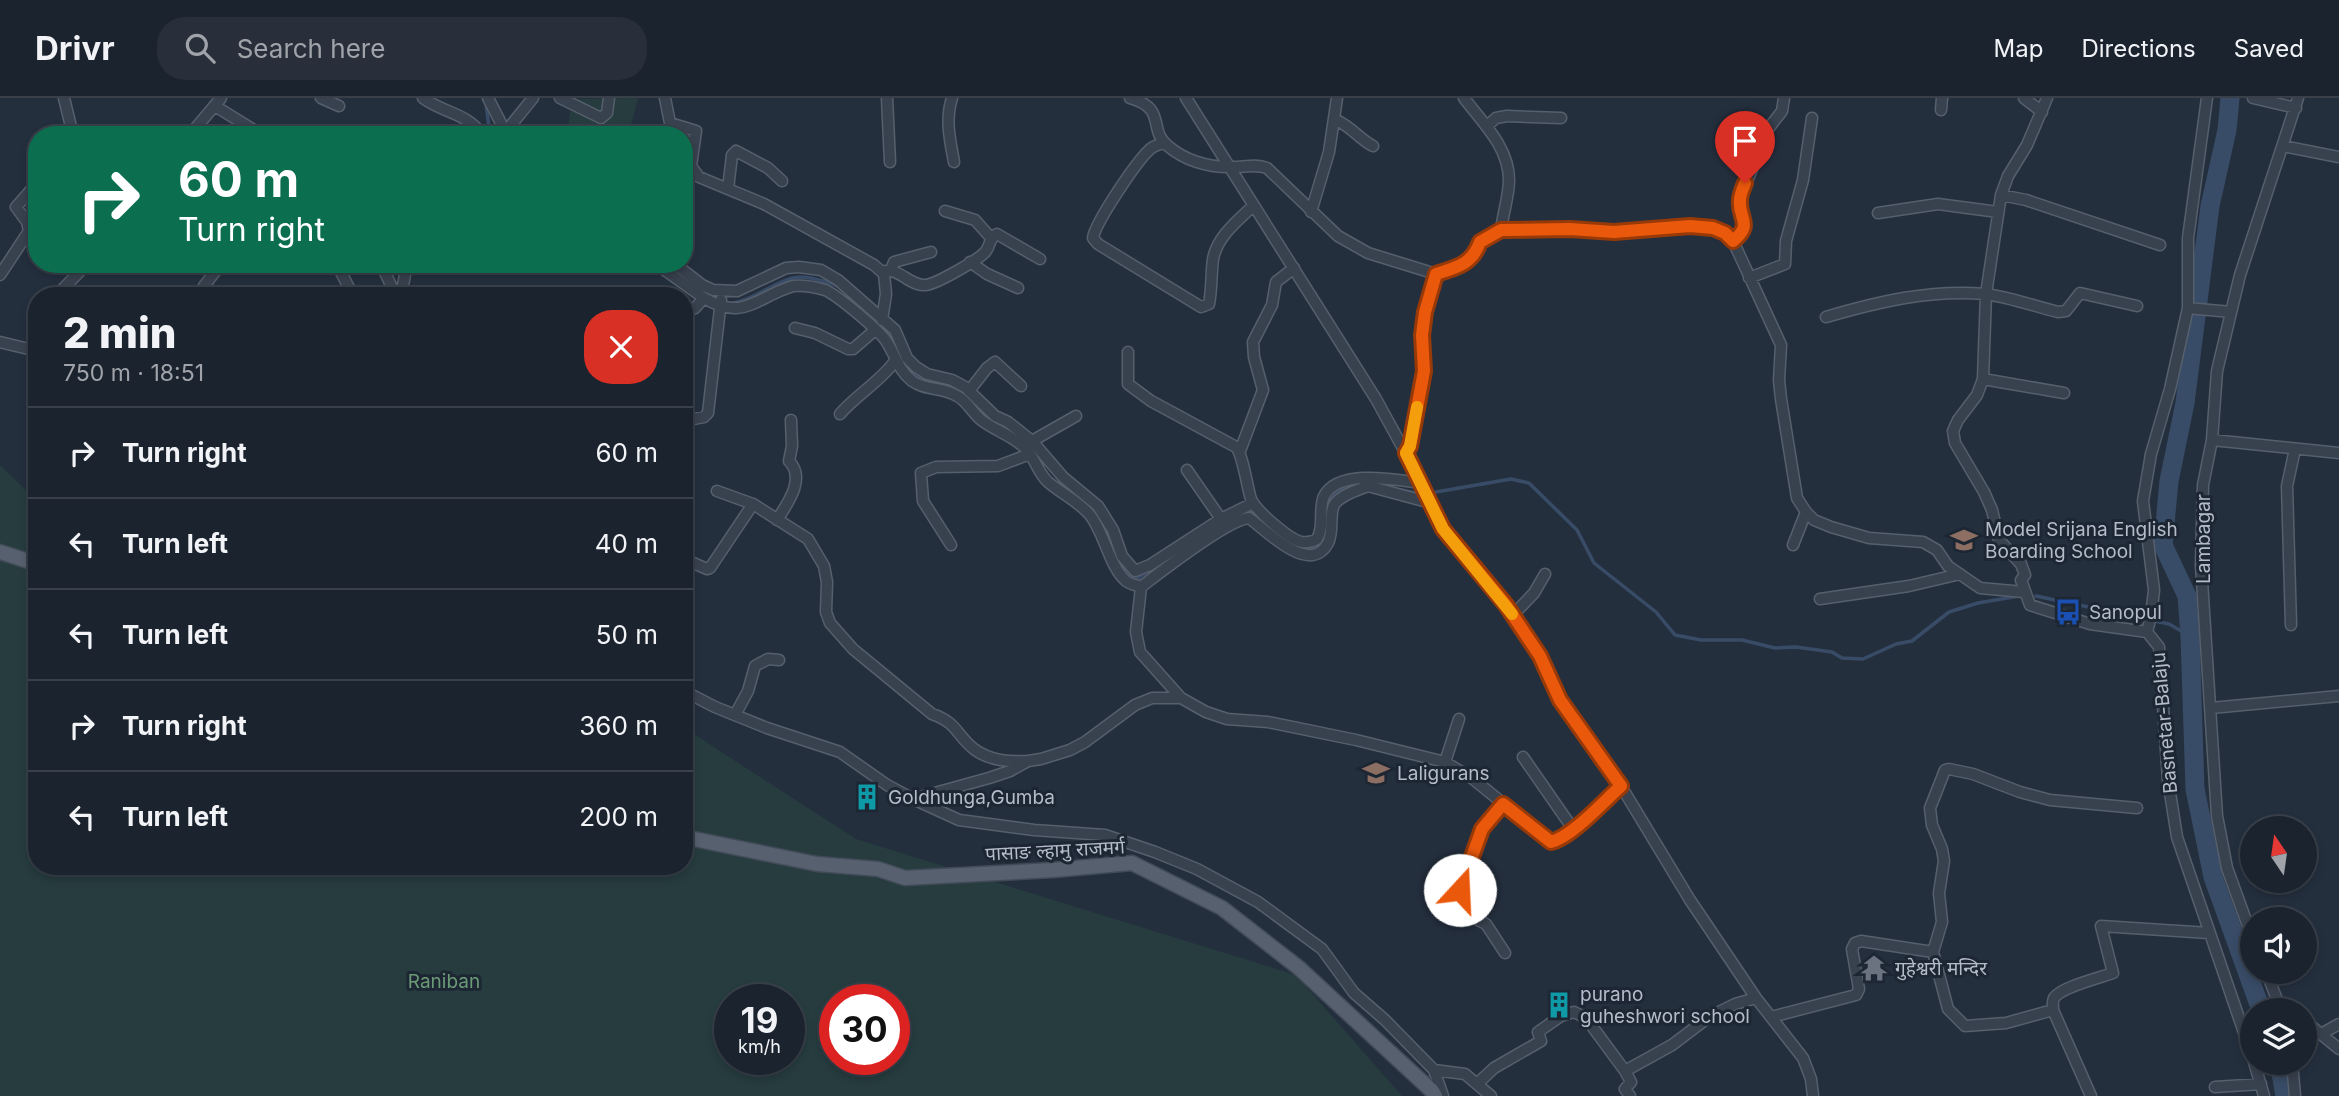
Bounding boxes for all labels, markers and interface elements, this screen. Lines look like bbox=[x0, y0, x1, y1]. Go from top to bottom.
search box bbox=[157, 17, 647, 80]
text: Drivr bbox=[35, 28, 115, 68]
icon: search bbox=[181, 29, 219, 67]
text: Search here bbox=[237, 33, 385, 64]
text: Map bbox=[1994, 34, 2043, 63]
text: Directions bbox=[2081, 34, 2196, 63]
text: Saved bbox=[2234, 34, 2304, 63]
pin bbox=[1715, 111, 1775, 183]
icon: arrive bbox=[1726, 122, 1764, 160]
text: 60 m bbox=[178, 150, 299, 209]
icon: right bbox=[63, 154, 154, 245]
text: Turn right bbox=[178, 210, 325, 249]
text: 2 min bbox=[63, 307, 177, 358]
button: close bbox=[584, 310, 658, 384]
text: 750 m · 18:51 bbox=[63, 359, 204, 387]
icon: right bbox=[63, 434, 101, 472]
text: Turn right bbox=[122, 437, 247, 468]
text: 60 m bbox=[595, 437, 658, 468]
street label: Lambagar bbox=[2192, 494, 2215, 584]
place label: Model Srijana English Boarding School bbox=[1985, 518, 2178, 563]
icon: left bbox=[63, 525, 101, 563]
school or university icon: Model Srijana English Boarding School bbox=[1949, 525, 1979, 555]
text: Turn left bbox=[122, 528, 228, 559]
text: 40 m bbox=[595, 528, 658, 559]
bus stop icon: Sanopul bbox=[2053, 597, 2083, 627]
place label: Sanopul bbox=[2089, 601, 2162, 624]
icon: left bbox=[63, 616, 101, 654]
text: Turn left bbox=[122, 619, 228, 650]
text: 50 m bbox=[596, 619, 658, 650]
street label: Basnetar-Balaju bbox=[2147, 651, 2182, 795]
icon: right bbox=[63, 707, 101, 745]
text: Turn right bbox=[122, 710, 247, 741]
text: 360 m bbox=[579, 710, 658, 741]
school or university icon: Laligurans bbox=[1361, 758, 1391, 788]
place label: Laligurans bbox=[1397, 762, 1490, 785]
building icon: Goldhunga,Gumba bbox=[852, 782, 882, 812]
place label: Goldhunga,Gumba bbox=[888, 786, 1055, 809]
icon: left bbox=[63, 798, 101, 836]
text: Turn left bbox=[122, 801, 228, 832]
text: 200 m bbox=[579, 801, 658, 832]
north arrow bbox=[2240, 816, 2317, 892]
map controls bbox=[2240, 816, 2317, 1075]
street label: पासाङ ल्हामु राजमर्ग bbox=[985, 835, 1126, 867]
position arrow bbox=[1423, 853, 1497, 927]
button: sound bbox=[2240, 907, 2317, 984]
temple icon: गुहेश्वरी मन्दिर bbox=[1859, 953, 1889, 983]
place label: गुहेश्वरी मन्दिर bbox=[1895, 957, 1988, 981]
park label: Raniban bbox=[408, 970, 480, 993]
place label: purano guheshwori school bbox=[1580, 983, 1750, 1028]
speed limit sign: 30 bbox=[819, 984, 910, 1075]
building icon: purano guheshwori school bbox=[1544, 990, 1574, 1020]
button: layers bbox=[2240, 998, 2317, 1075]
text: 19 bbox=[741, 999, 778, 1041]
text: km/h bbox=[738, 1036, 781, 1057]

